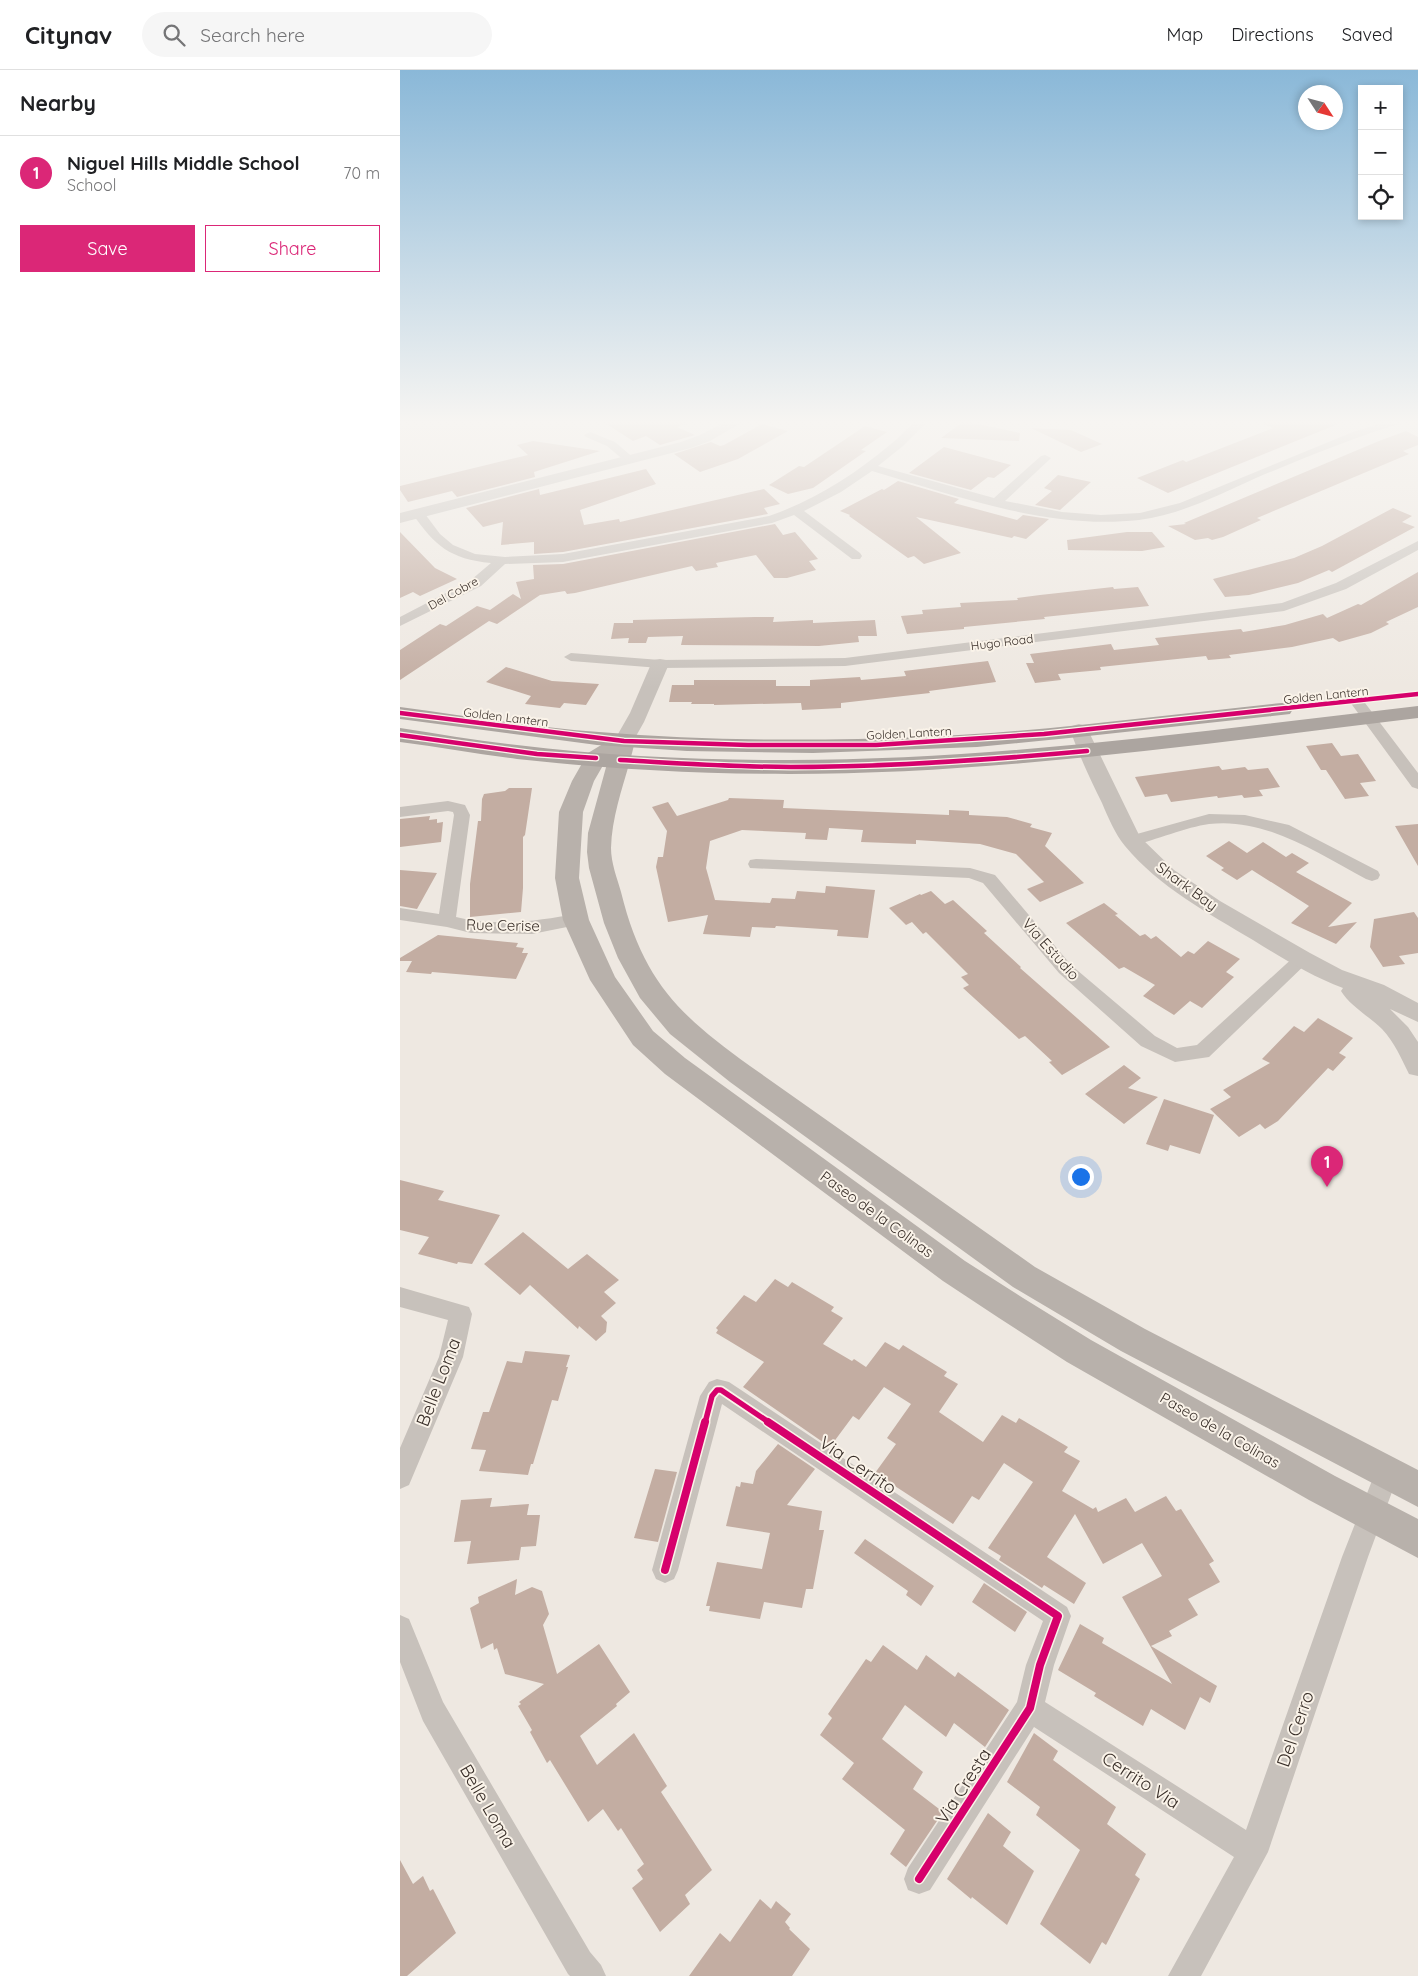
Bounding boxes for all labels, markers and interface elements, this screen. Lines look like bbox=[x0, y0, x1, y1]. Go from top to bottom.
search box bbox=[142, 12, 492, 57]
text: Citynav bbox=[25, 20, 112, 50]
icon: search bbox=[160, 21, 188, 49]
text: Search here bbox=[200, 23, 305, 47]
text: Map bbox=[1166, 23, 1203, 46]
text: Directions bbox=[1231, 23, 1314, 46]
text: Saved bbox=[1342, 23, 1393, 46]
north arrow bbox=[1298, 85, 1343, 130]
map controls bbox=[1358, 85, 1403, 220]
button: + bbox=[1358, 85, 1403, 130]
text: Nearby bbox=[20, 90, 96, 116]
button: − bbox=[1358, 130, 1403, 175]
text: Niguel Hills Middle School bbox=[67, 151, 300, 175]
text: 1 bbox=[33, 163, 39, 183]
text: 70 m bbox=[343, 163, 380, 183]
text: School bbox=[67, 175, 116, 195]
button: locate bbox=[1358, 175, 1403, 220]
button: Save bbox=[20, 225, 195, 272]
button: Share bbox=[205, 225, 380, 272]
street label: Del Cobre bbox=[425, 573, 481, 613]
street label: Hugo Road bbox=[970, 631, 1034, 653]
street label: Golden Lantern bbox=[1283, 683, 1369, 707]
street label: Golden Lantern bbox=[463, 704, 549, 730]
street label: Golden Lantern bbox=[866, 723, 952, 743]
street label: Shark Bay bbox=[1153, 857, 1221, 915]
street label: Via Estudio bbox=[1018, 914, 1084, 984]
street label: Rue Cerise bbox=[466, 915, 540, 935]
pin: 1 bbox=[1311, 1146, 1343, 1187]
your location bbox=[1068, 1164, 1094, 1190]
street label: Paseo de la Colinas bbox=[817, 1167, 937, 1261]
street label: Belle Loma bbox=[411, 1335, 465, 1429]
street label: Paseo de la Colinas bbox=[1157, 1388, 1283, 1472]
street label: Via Cerrito bbox=[815, 1431, 901, 1499]
street label: Del Cerro bbox=[1271, 1688, 1319, 1770]
street label: Via Cresta bbox=[930, 1744, 996, 1828]
street label: Cerrito Via bbox=[1098, 1746, 1184, 1814]
street label: Belle Loma bbox=[455, 1760, 521, 1852]

